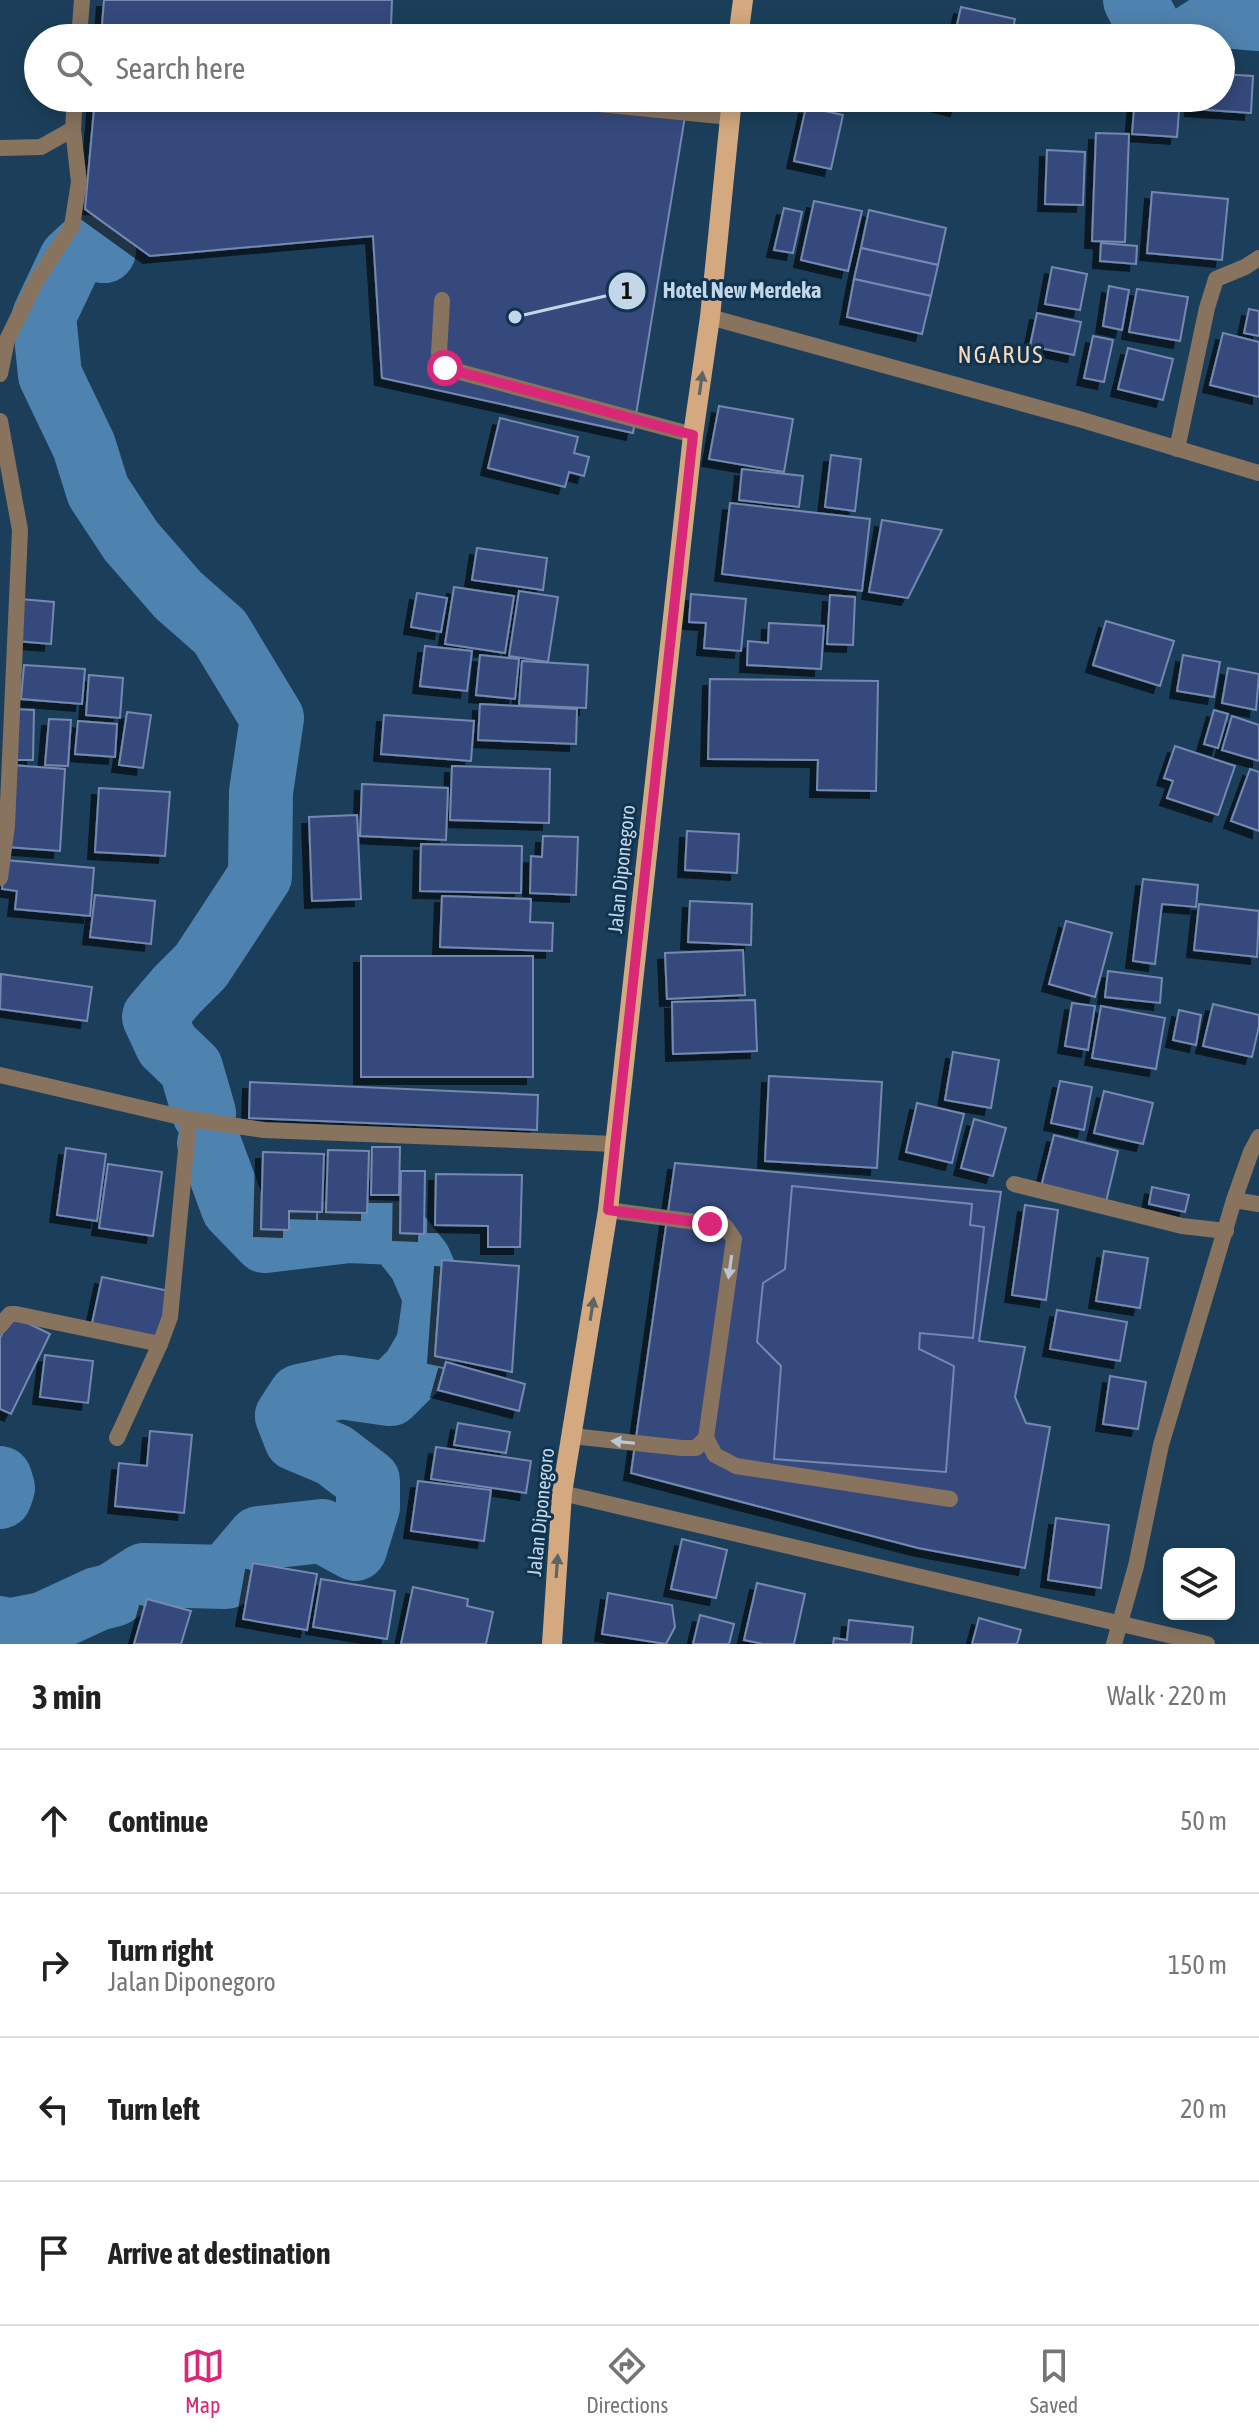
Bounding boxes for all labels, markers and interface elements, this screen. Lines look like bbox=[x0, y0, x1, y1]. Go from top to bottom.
search box bbox=[24, 24, 1235, 112]
icon: search bbox=[52, 46, 96, 90]
text: Search here bbox=[116, 51, 245, 85]
callout: Hotel New Merdeka bbox=[607, 268, 837, 314]
text: 1 bbox=[621, 277, 633, 304]
text: Hotel New Merdeka bbox=[663, 277, 821, 303]
district label: NGARUS bbox=[958, 341, 1044, 368]
route start bbox=[427, 350, 463, 386]
one-way arrow bbox=[695, 370, 708, 395]
street label: Jalan Diponegoro bbox=[603, 804, 639, 934]
route end bbox=[692, 1206, 728, 1242]
one-way arrow bbox=[723, 1255, 736, 1280]
one-way arrow bbox=[587, 1296, 599, 1321]
one-way arrow bbox=[610, 1435, 635, 1448]
street label: Jalan Diponegoro bbox=[522, 1447, 558, 1577]
map controls bbox=[1163, 1548, 1235, 1620]
button: layers bbox=[1163, 1548, 1235, 1620]
one-way arrow bbox=[551, 1553, 564, 1578]
text: 3 min bbox=[32, 1677, 101, 1716]
text: Walk · 220 m bbox=[1107, 1681, 1227, 1711]
icon: ahead bbox=[32, 1799, 76, 1843]
text: Continue bbox=[108, 1804, 208, 1838]
text: 50 m bbox=[1180, 1806, 1227, 1836]
text: Turn right bbox=[108, 1933, 214, 1967]
icon: right bbox=[32, 1943, 76, 1987]
text: 150 m bbox=[1168, 1950, 1227, 1980]
text: Jalan Diponegoro bbox=[108, 1967, 276, 1997]
icon: left bbox=[32, 2087, 76, 2131]
text: Turn left bbox=[108, 2092, 200, 2126]
text: 20 m bbox=[1180, 2094, 1227, 2124]
icon: arrive bbox=[32, 2231, 76, 2275]
text: Arrive at destination bbox=[108, 2236, 330, 2270]
tab: Map bbox=[181, 2344, 225, 2418]
tab: Directions bbox=[586, 2344, 668, 2418]
tab: Saved bbox=[1030, 2344, 1078, 2418]

